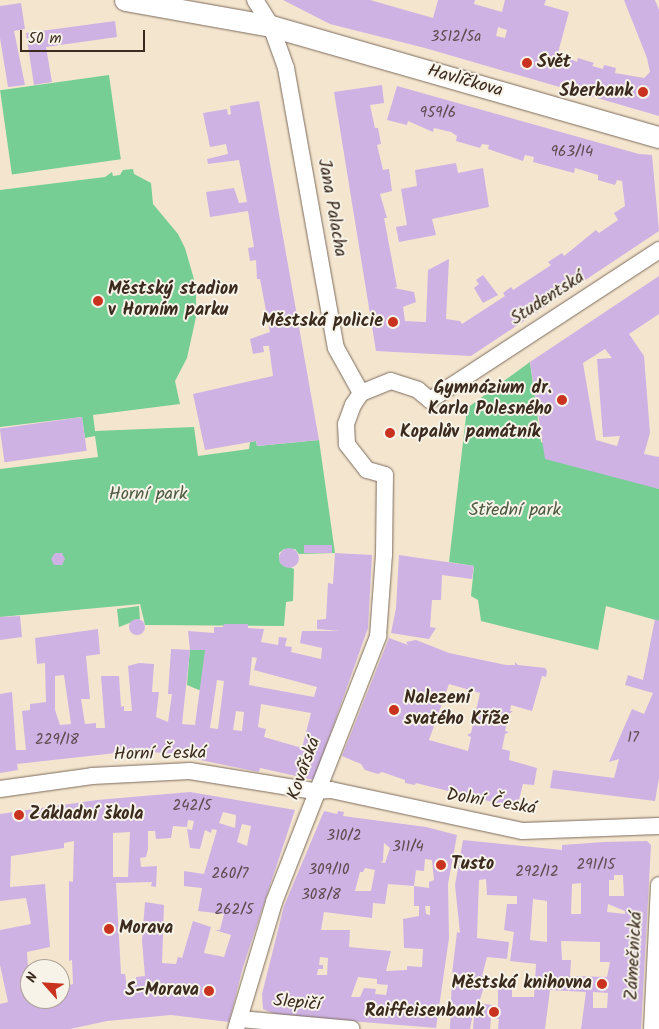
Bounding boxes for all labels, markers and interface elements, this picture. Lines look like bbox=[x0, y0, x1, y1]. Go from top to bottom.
scale bar bbox=[22, 20, 148, 52]
text: 50 m bbox=[28, 27, 62, 51]
house number: 3512/5a bbox=[431, 29, 481, 47]
place label: Svět bbox=[537, 52, 571, 74]
marker: Svět bbox=[521, 57, 533, 69]
street label: Havlíčkova bbox=[425, 61, 505, 103]
place label: Sberbank bbox=[559, 81, 633, 103]
marker: Sberbank bbox=[637, 86, 649, 98]
house number: 959/6 bbox=[420, 105, 456, 123]
house number: 963/14 bbox=[551, 144, 593, 162]
street label: Jana Palacha bbox=[312, 157, 350, 259]
street label: Studentská bbox=[507, 267, 589, 331]
place label: Městský stadion v Horním parku bbox=[108, 280, 238, 322]
marker: Městský stadion v Horním parku bbox=[92, 295, 104, 307]
place label: Městská policie bbox=[262, 311, 383, 333]
marker: Městská policie bbox=[387, 316, 399, 328]
place label: Gymnázium dr. Karla Polesného bbox=[428, 379, 552, 422]
marker: Gymnázium dr. Karla Polesného bbox=[556, 394, 568, 406]
place label: Kopalův památník bbox=[400, 422, 540, 444]
marker: Kopalův památník bbox=[384, 427, 396, 439]
park label: Horní park bbox=[109, 484, 187, 506]
park label: Střední park bbox=[469, 500, 561, 522]
place label: Nalezení svatého Kříže bbox=[404, 689, 509, 732]
marker: Nalezení svatého Kříže bbox=[388, 704, 400, 716]
house number: 17 bbox=[627, 730, 639, 748]
house number: 229/18 bbox=[35, 732, 79, 750]
street label: Kovářská bbox=[284, 735, 326, 803]
street label: Horní Česká bbox=[114, 743, 206, 767]
street label: Dolní Česká bbox=[445, 785, 537, 821]
house number: 242/5 bbox=[172, 798, 212, 816]
place label: Základní škola bbox=[29, 804, 144, 826]
marker: Základní škola bbox=[13, 809, 25, 821]
house number: 310/2 bbox=[327, 828, 361, 846]
house number: 311/4 bbox=[392, 839, 424, 857]
place label: Tusto bbox=[451, 854, 494, 876]
house number: 291/15 bbox=[577, 857, 615, 875]
marker: Tusto bbox=[435, 859, 447, 871]
house number: 309/10 bbox=[309, 862, 349, 880]
house number: 292/12 bbox=[515, 864, 559, 882]
house number: 260/7 bbox=[212, 866, 248, 884]
house number: 308/8 bbox=[301, 887, 341, 905]
house number: 262/5 bbox=[214, 902, 254, 920]
street label: Zámečnická bbox=[622, 911, 648, 1001]
place label: Morava bbox=[119, 918, 173, 940]
marker: Morava bbox=[103, 923, 115, 935]
north arrow bbox=[20, 959, 70, 1009]
text: N bbox=[21, 969, 44, 987]
place label: Městská knihovna bbox=[452, 973, 592, 995]
marker: Městská knihovna bbox=[596, 978, 608, 990]
place label: S-Morava bbox=[125, 980, 199, 1002]
marker: S-Morava bbox=[203, 985, 215, 997]
street label: Slepičí bbox=[273, 991, 321, 1017]
place label: Raiffeisenbank bbox=[365, 1001, 484, 1023]
marker: Raiffeisenbank bbox=[488, 1006, 500, 1018]

